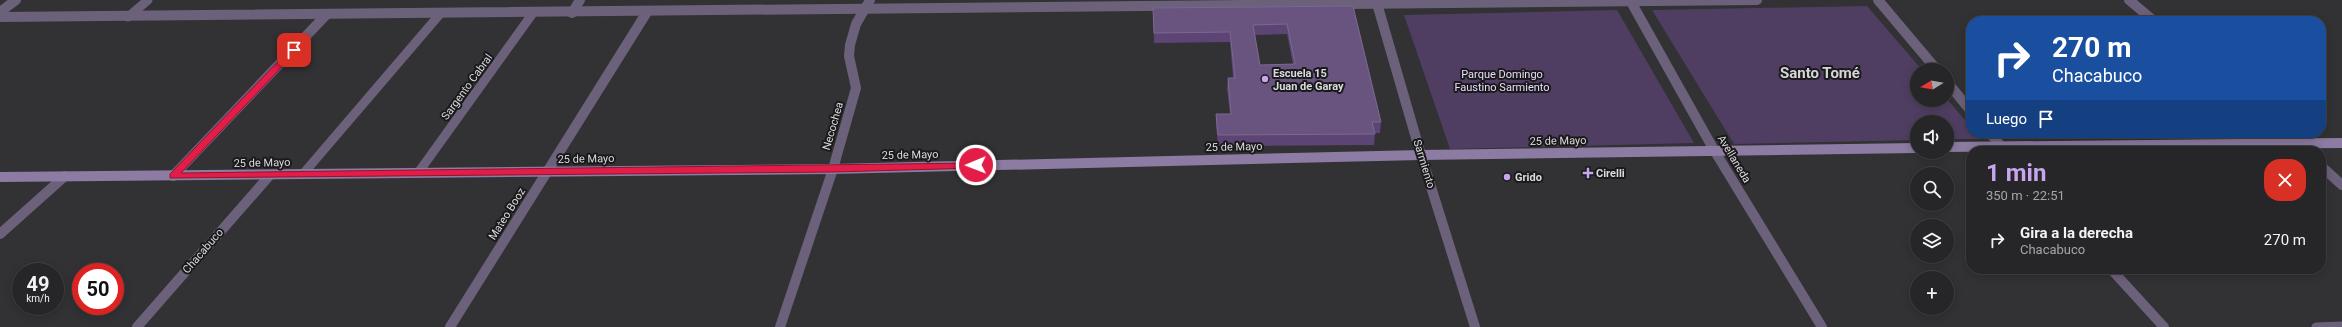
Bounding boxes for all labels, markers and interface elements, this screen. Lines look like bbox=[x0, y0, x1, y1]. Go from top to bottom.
text: 270 m bbox=[2052, 31, 2131, 64]
icon: right bbox=[1986, 32, 2038, 84]
pin bbox=[277, 33, 311, 67]
icon: arrive bbox=[283, 39, 305, 61]
street label: Sargento Cabral bbox=[439, 52, 495, 122]
north arrow bbox=[1910, 63, 1954, 107]
map controls bbox=[1910, 63, 1954, 315]
district label: Santo Tomé bbox=[1780, 64, 1860, 82]
text: Chacabuco bbox=[2052, 65, 2142, 86]
place label: Escuela 15 Juan de Garay bbox=[1273, 67, 1344, 93]
park label: Parque Domingo Faustino Sarmiento bbox=[1454, 68, 1550, 94]
marker: Escuela 15 Juan de Garay bbox=[1260, 74, 1270, 84]
street label: Necochea bbox=[820, 100, 846, 152]
icon: arrive bbox=[2035, 108, 2057, 130]
text: Luego bbox=[1986, 110, 2027, 128]
button: sound bbox=[1910, 115, 1954, 159]
street label: Avellaneda bbox=[1715, 133, 1753, 185]
street label: 25 de Mayo bbox=[1530, 134, 1586, 148]
street label: Sarmiento bbox=[1410, 138, 1438, 190]
street label: 25 de Mayo bbox=[1206, 140, 1262, 154]
position arrow bbox=[955, 144, 997, 186]
street label: 25 de Mayo bbox=[882, 148, 938, 162]
street label: 25 de Mayo bbox=[558, 152, 614, 166]
street label: 25 de Mayo bbox=[234, 156, 290, 170]
text: 1 min bbox=[1986, 159, 2046, 187]
button: close bbox=[2264, 159, 2306, 201]
place label: Cirelli bbox=[1596, 167, 1625, 180]
button: search bbox=[1910, 167, 1954, 211]
marker: Cirelli bbox=[1583, 168, 1593, 178]
place label: Grido bbox=[1515, 171, 1542, 184]
marker: Grido bbox=[1502, 172, 1512, 182]
street label: Mateo Booz bbox=[486, 185, 528, 242]
text: 350 m · 22:51 bbox=[1986, 188, 2065, 203]
button: layers bbox=[1910, 219, 1954, 263]
text: Gira a la derecha bbox=[2020, 224, 2133, 242]
street label: Chacabuco bbox=[180, 226, 226, 276]
icon: right bbox=[1986, 229, 2008, 251]
text: 270 m bbox=[2264, 231, 2306, 249]
text: Chacabuco bbox=[2020, 242, 2085, 257]
speed limit sign: 50 bbox=[72, 263, 124, 315]
button: + bbox=[1910, 271, 1954, 315]
text: 49 bbox=[27, 272, 49, 296]
text: km/h bbox=[26, 293, 50, 304]

